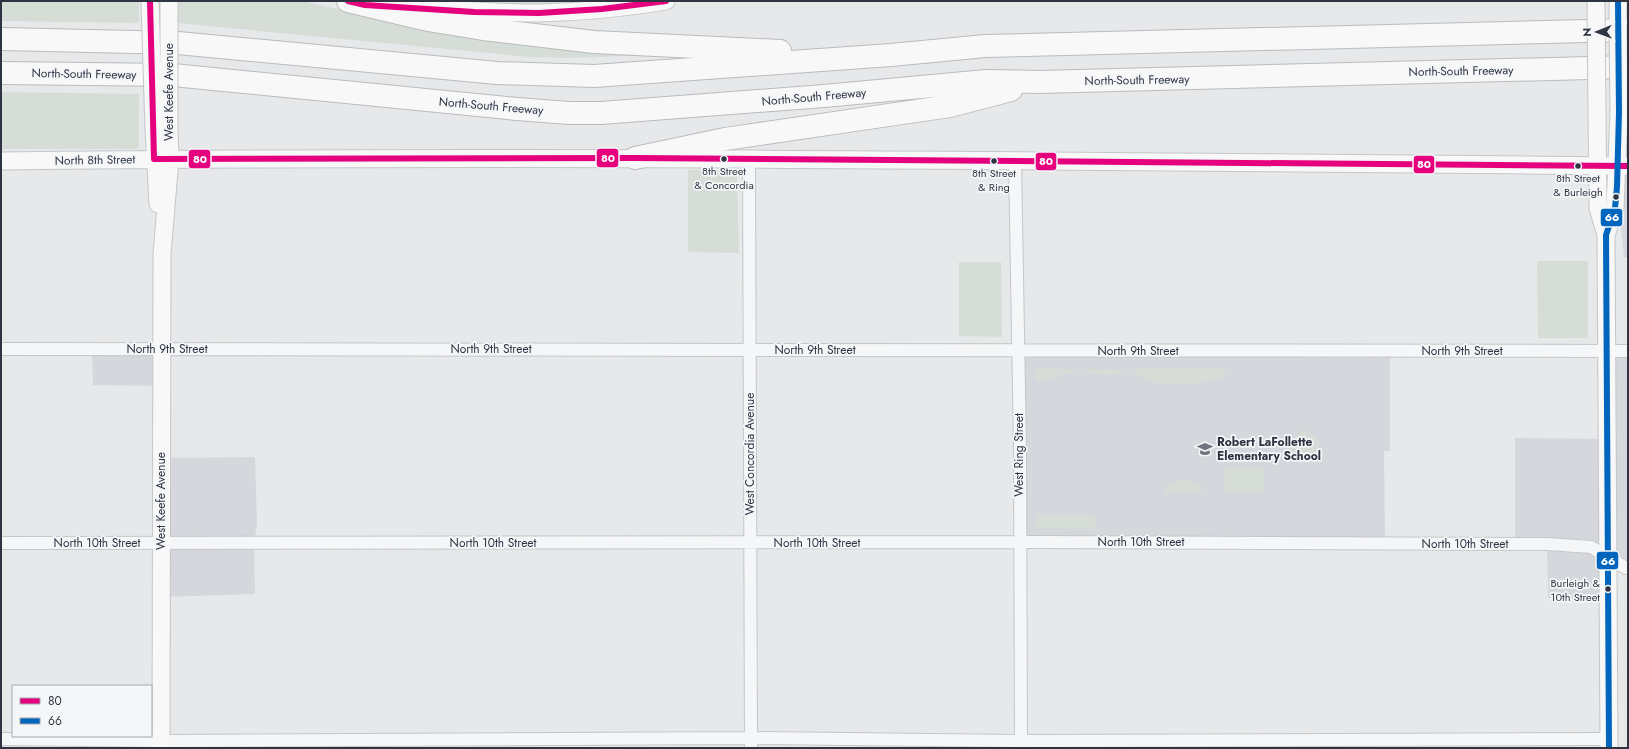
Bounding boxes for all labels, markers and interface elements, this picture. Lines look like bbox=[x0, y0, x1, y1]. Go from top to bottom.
north arrow bbox=[1577, 12, 1617, 52]
text: N bbox=[1579, 28, 1595, 37]
street label: West Keefe Avenue bbox=[160, 43, 178, 141]
street label: North-South Freeway bbox=[1408, 61, 1514, 81]
street label: North-South Freeway bbox=[31, 64, 137, 84]
street label: North-South Freeway bbox=[1084, 70, 1190, 90]
street label: North-South Freeway bbox=[761, 83, 868, 111]
street label: North-South Freeway bbox=[438, 92, 545, 120]
line badge: 80 bbox=[596, 148, 619, 168]
line badge: 80 bbox=[188, 149, 211, 169]
street label: North 8th Street bbox=[54, 150, 136, 170]
text: 80 bbox=[601, 150, 615, 166]
text: 80 bbox=[193, 151, 207, 167]
line badge: 80 bbox=[1035, 152, 1057, 171]
text: 80 bbox=[1039, 153, 1053, 169]
marker: 8th Street & Concordia bbox=[719, 154, 729, 164]
line badge: 80 bbox=[1413, 155, 1435, 174]
marker: 8th Street & Ring bbox=[989, 156, 999, 166]
text: 80 bbox=[1417, 156, 1431, 172]
marker: 8th Street & Burleigh bbox=[1573, 161, 1583, 171]
place label: 8th Street & Concordia bbox=[694, 163, 754, 193]
place label: 8th Street & Ring bbox=[972, 165, 1016, 195]
place label: 8th Street & Burleigh bbox=[1553, 170, 1603, 200]
unlabelled marker bbox=[1611, 192, 1621, 202]
line badge: 66 bbox=[1600, 208, 1623, 227]
text: 66 bbox=[1605, 209, 1619, 225]
street label: North 9th Street bbox=[126, 340, 208, 358]
street label: North 9th Street bbox=[450, 340, 532, 358]
street label: North 9th Street bbox=[774, 341, 856, 359]
street label: North 9th Street bbox=[1097, 342, 1179, 360]
street label: North 9th Street bbox=[1421, 342, 1503, 360]
street label: West Concordia Avenue bbox=[741, 393, 759, 515]
street label: West Ring Street bbox=[1010, 413, 1028, 497]
place label: Robert LaFollette Elementary School bbox=[1217, 433, 1321, 465]
school or university icon: Robert LaFollette Elementary School bbox=[1196, 440, 1214, 458]
street label: West Keefe Avenue bbox=[152, 452, 170, 550]
street label: North 10th Street bbox=[1098, 533, 1184, 551]
street label: North 10th Street bbox=[54, 534, 140, 552]
street label: North 10th Street bbox=[450, 534, 536, 552]
street label: North 10th Street bbox=[774, 534, 860, 552]
street label: North 10th Street bbox=[1422, 535, 1508, 553]
line badge: 66 bbox=[1596, 551, 1619, 570]
text: 66 bbox=[1601, 553, 1615, 569]
place label: Burleigh & 10th Street bbox=[1550, 575, 1601, 605]
marker: Burleigh & 10th Street bbox=[1603, 584, 1613, 594]
legend bbox=[12, 685, 152, 737]
text: 80 bbox=[48, 692, 62, 710]
text: 66 bbox=[48, 712, 62, 730]

